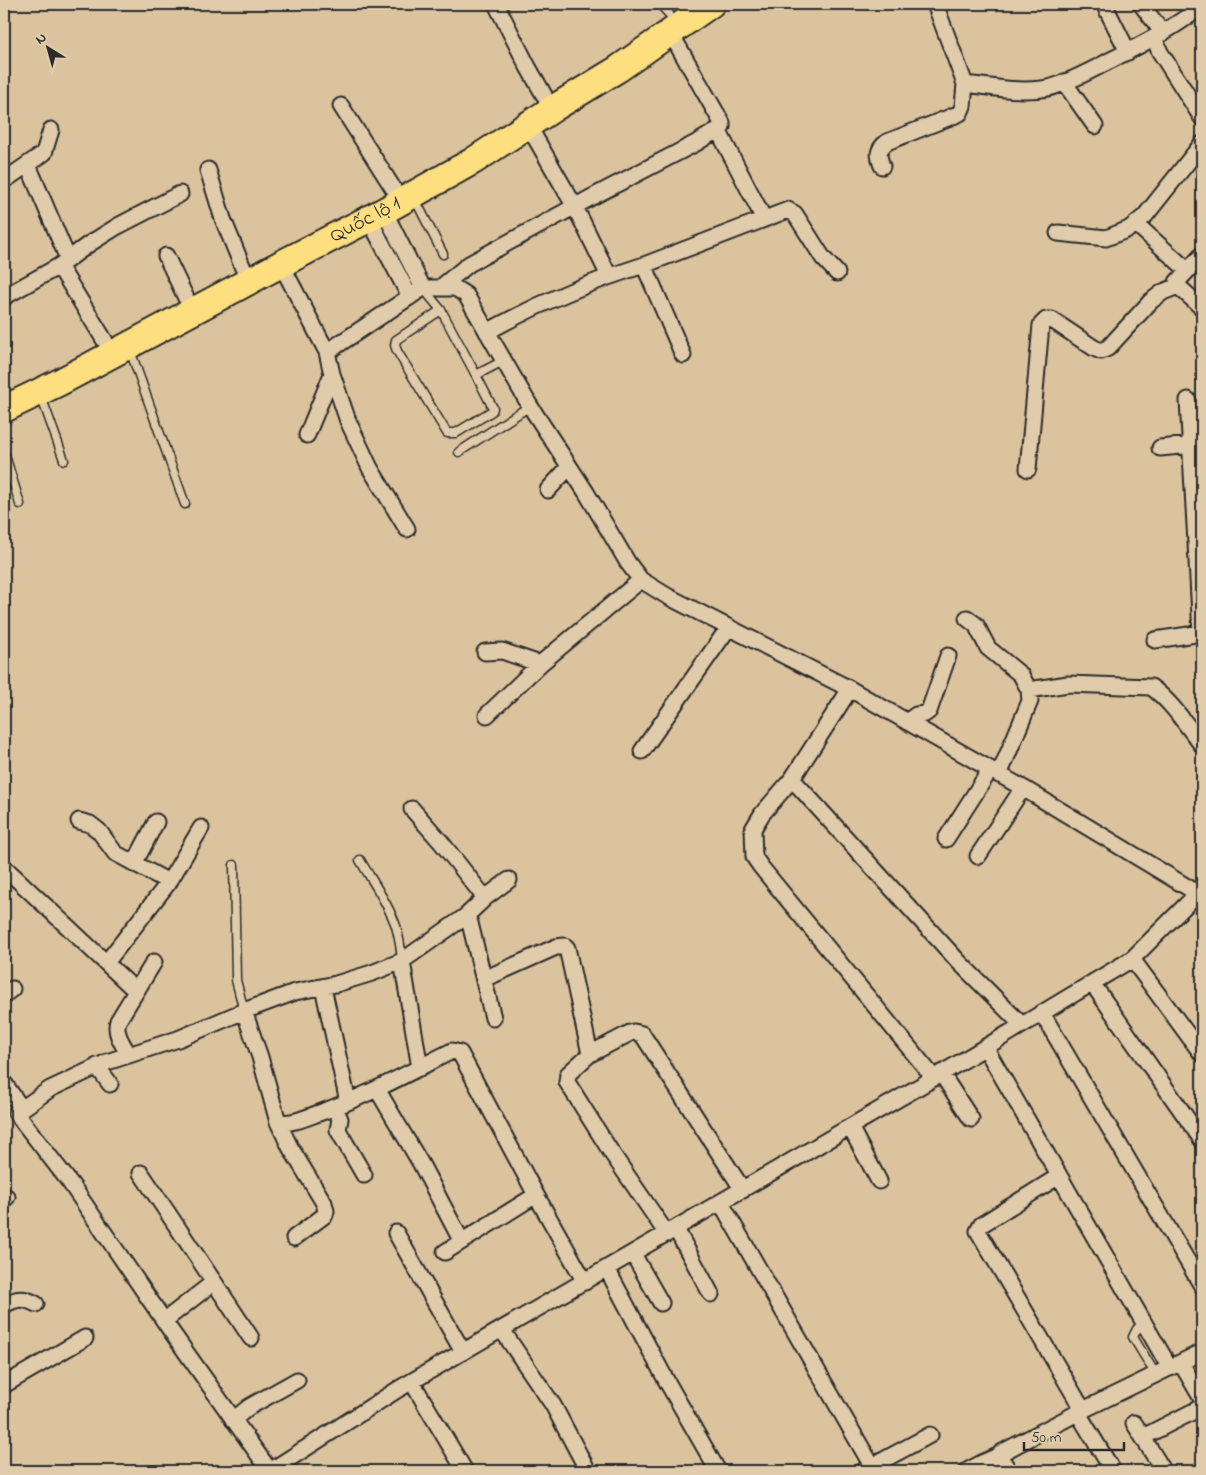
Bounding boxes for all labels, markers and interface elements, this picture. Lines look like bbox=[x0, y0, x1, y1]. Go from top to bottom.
north arrow bbox=[22, 22, 72, 72]
text: N bbox=[31, 28, 51, 50]
street label: Quốc lộ 1 bbox=[325, 189, 407, 251]
scale bar bbox=[1024, 1420, 1124, 1452]
text: 50 m bbox=[1031, 1427, 1062, 1449]

